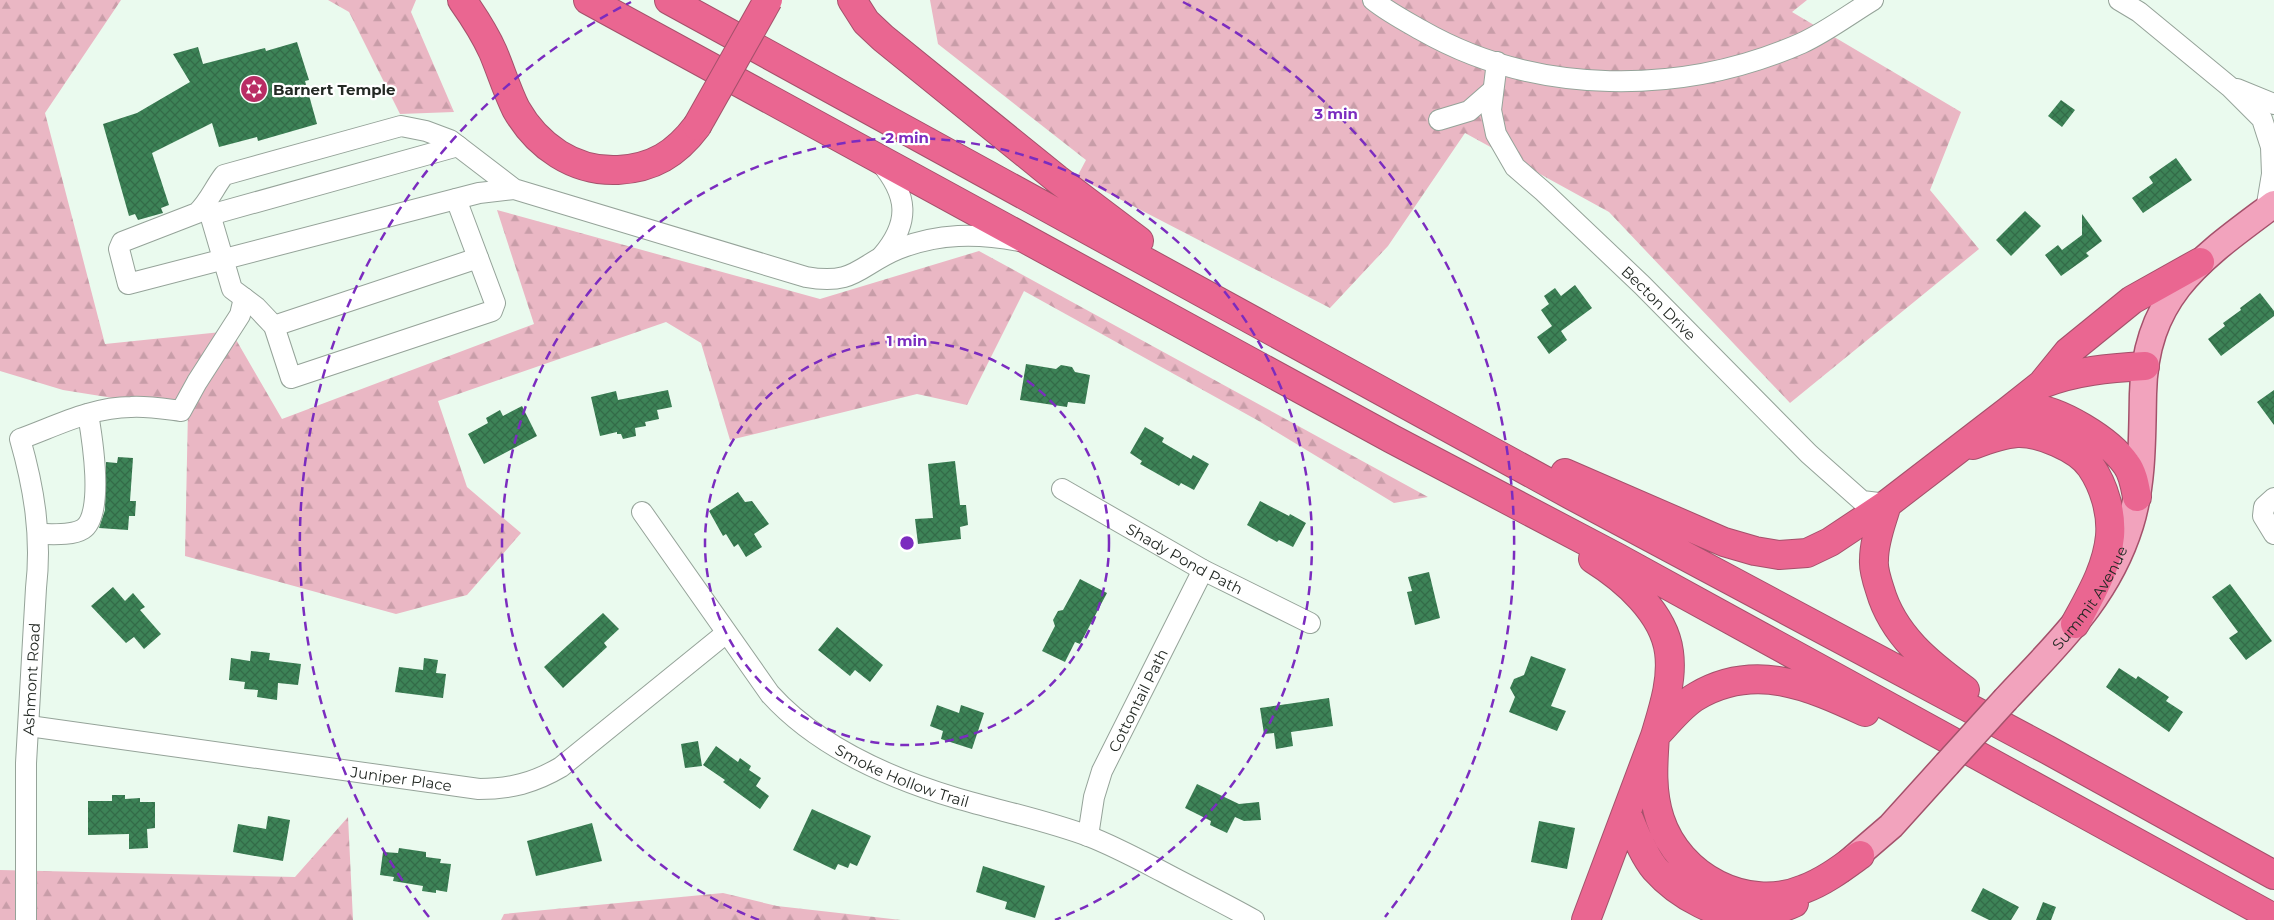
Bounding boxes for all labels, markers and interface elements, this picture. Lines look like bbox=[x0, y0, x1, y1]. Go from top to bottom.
synagogue icon: Barnert Temple bbox=[239, 74, 269, 104]
place label: Barnert Temple bbox=[273, 80, 395, 99]
text: 3 min bbox=[1313, 104, 1358, 123]
text: 2 min bbox=[885, 128, 929, 147]
street label: Becton Drive bbox=[1618, 262, 1700, 344]
text: 1 min bbox=[887, 331, 927, 350]
street label: Shady Pond Path bbox=[1123, 519, 1246, 598]
centre of rings bbox=[898, 534, 916, 552]
street label: Summit Avenue bbox=[2048, 543, 2131, 653]
street label: Ashmont Road bbox=[18, 622, 43, 736]
street label: Cottontail Path bbox=[1104, 645, 1172, 755]
street label: Smoke Hollow Trail bbox=[832, 739, 971, 811]
street label: Juniper Place bbox=[349, 762, 453, 795]

